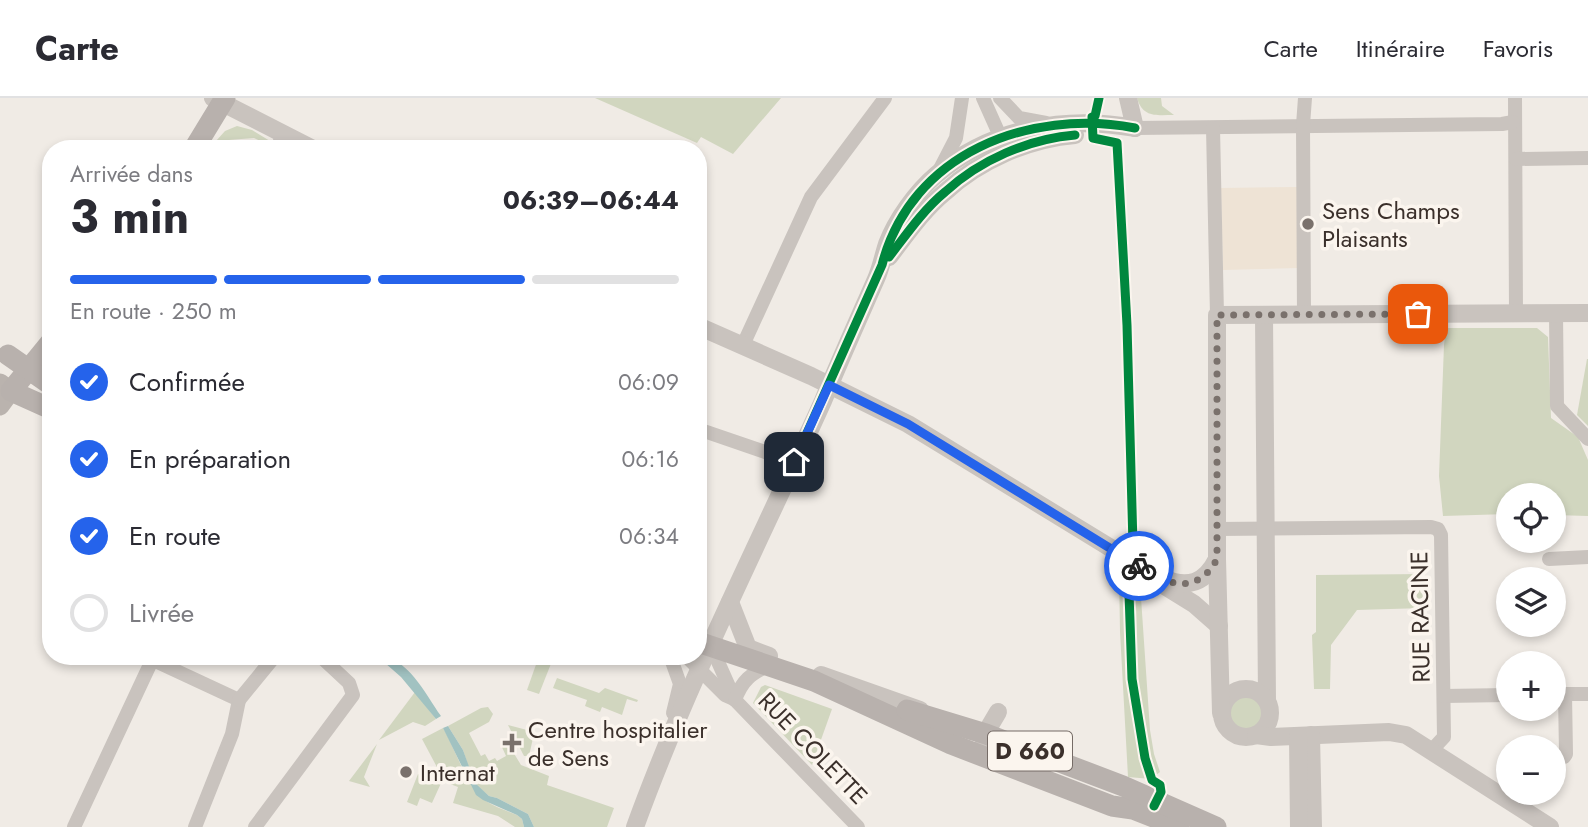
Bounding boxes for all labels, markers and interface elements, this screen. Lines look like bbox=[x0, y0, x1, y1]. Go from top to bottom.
text: Carte bbox=[35, 25, 119, 72]
text: Carte bbox=[1263, 31, 1318, 66]
text: Itinéraire bbox=[1356, 31, 1445, 66]
text: Favoris bbox=[1483, 31, 1553, 66]
text: Arrivée dans bbox=[70, 157, 193, 191]
text: 06:39–06:44 bbox=[503, 181, 679, 219]
text: 3 min bbox=[70, 184, 189, 250]
place label: Sens Champs Plaisants bbox=[1322, 193, 1460, 256]
marker: Sens Champs Plaisants bbox=[1300, 216, 1316, 232]
pin bbox=[1388, 284, 1448, 344]
text: En route · 250 m bbox=[70, 294, 237, 328]
icon: bag bbox=[1399, 295, 1437, 333]
icon: check bbox=[70, 363, 108, 401]
text: Confirmée bbox=[129, 363, 245, 401]
text: 06:09 bbox=[618, 365, 679, 399]
pin bbox=[764, 432, 824, 492]
icon: check bbox=[70, 440, 108, 478]
text: En préparation bbox=[129, 440, 291, 478]
text: 06:16 bbox=[621, 442, 679, 476]
icon: home bbox=[775, 443, 813, 481]
map controls bbox=[1496, 483, 1566, 805]
button: locate bbox=[1496, 483, 1566, 553]
icon: check bbox=[70, 517, 108, 555]
text: En route bbox=[129, 517, 221, 555]
text: 06:34 bbox=[619, 519, 679, 553]
courier bbox=[1104, 531, 1174, 601]
icon: bike bbox=[1120, 547, 1158, 585]
street label: RUE RACINE bbox=[1401, 551, 1439, 683]
button: layers bbox=[1496, 567, 1566, 637]
text: Livrée bbox=[129, 594, 194, 632]
button: + bbox=[1496, 651, 1566, 721]
street label: RUE COLETTE bbox=[750, 684, 876, 812]
place label: Centre hospitalier de Sens bbox=[528, 712, 708, 775]
road number: D 660 bbox=[988, 732, 1072, 771]
marker: Centre hospitalier de Sens bbox=[502, 733, 522, 753]
button: − bbox=[1496, 735, 1566, 805]
place label: Internat bbox=[420, 755, 495, 790]
marker: Internat bbox=[398, 764, 414, 780]

